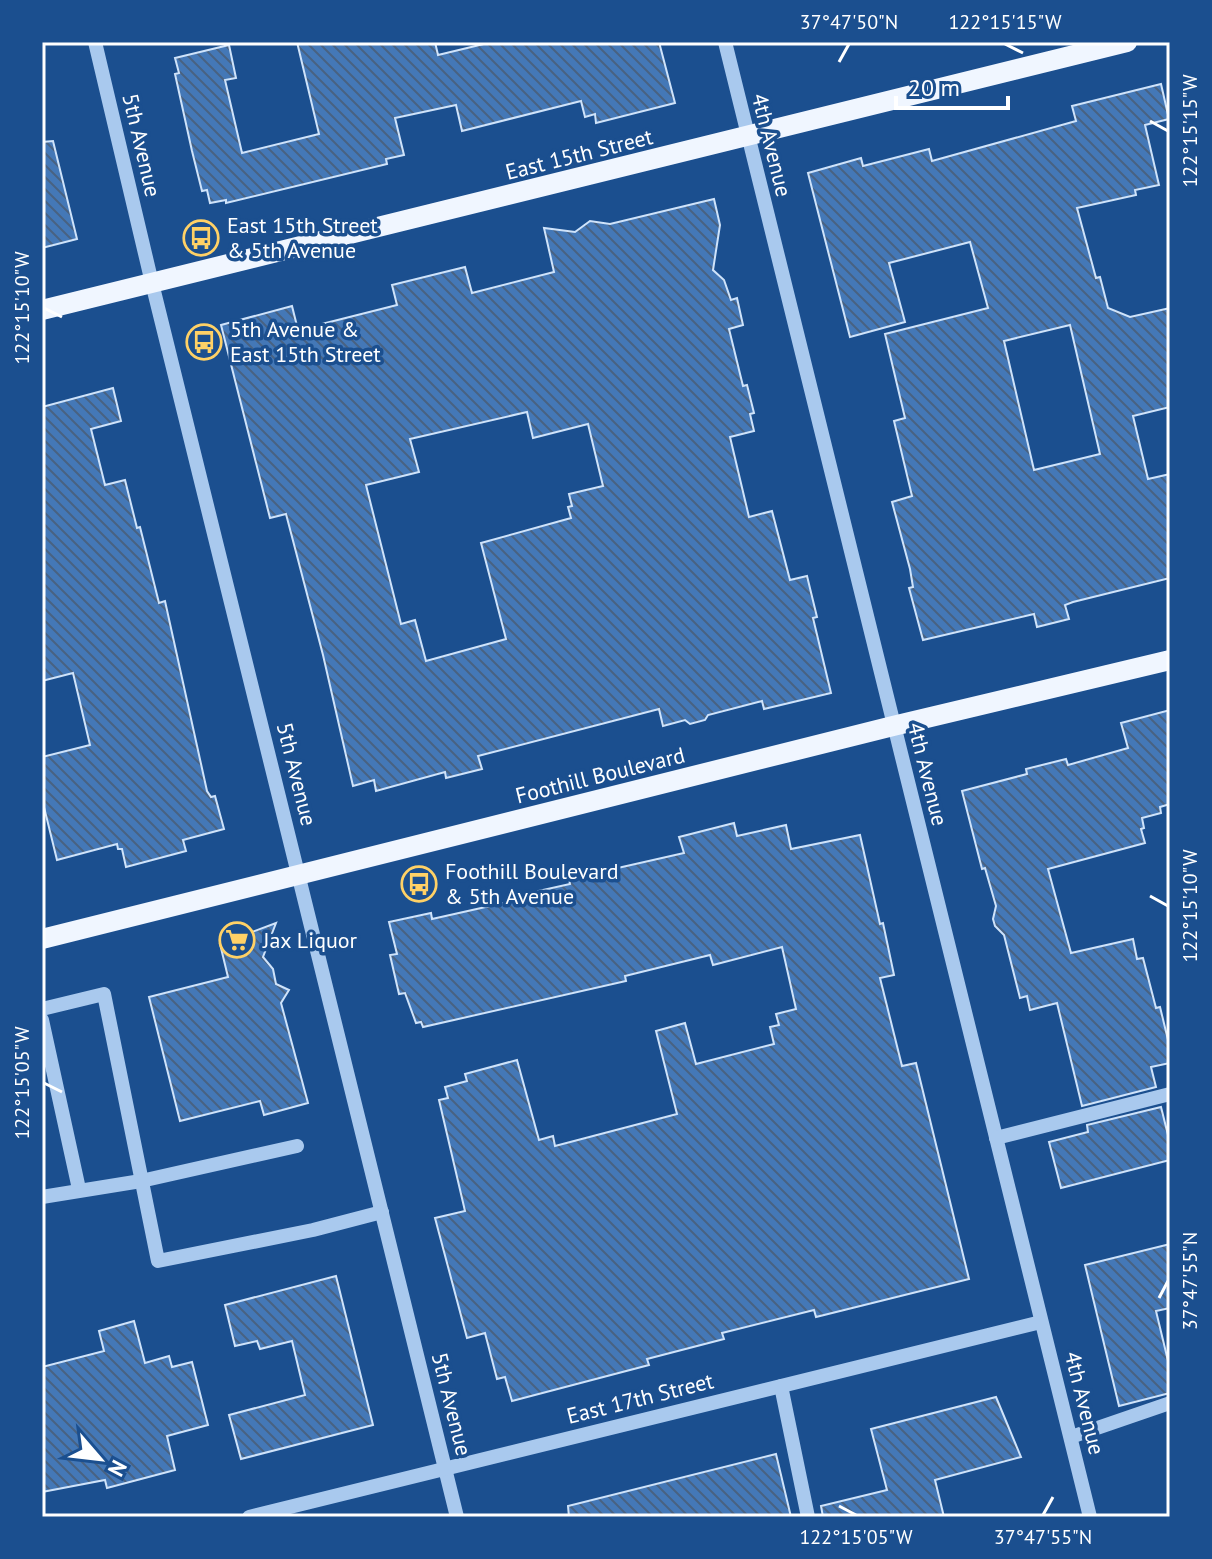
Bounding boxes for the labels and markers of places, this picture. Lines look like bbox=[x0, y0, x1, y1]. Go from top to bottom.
place label: East 15th Street & 5th Avenue bbox=[227, 211, 378, 264]
bus stop icon: East 15th Street & 5th Avenue bbox=[182, 219, 220, 257]
place label: 5th Avenue & East 15th Street bbox=[230, 315, 381, 368]
bus stop icon: 5th Avenue & East 15th Street bbox=[185, 323, 223, 361]
place label: Foothill Boulevard & 5th Avenue bbox=[445, 857, 619, 910]
bus stop icon: Foothill Boulevard & 5th Avenue bbox=[400, 865, 438, 903]
supermarket icon: Jax Liquor bbox=[218, 921, 256, 959]
place label: Jax Liquor bbox=[262, 926, 358, 954]

